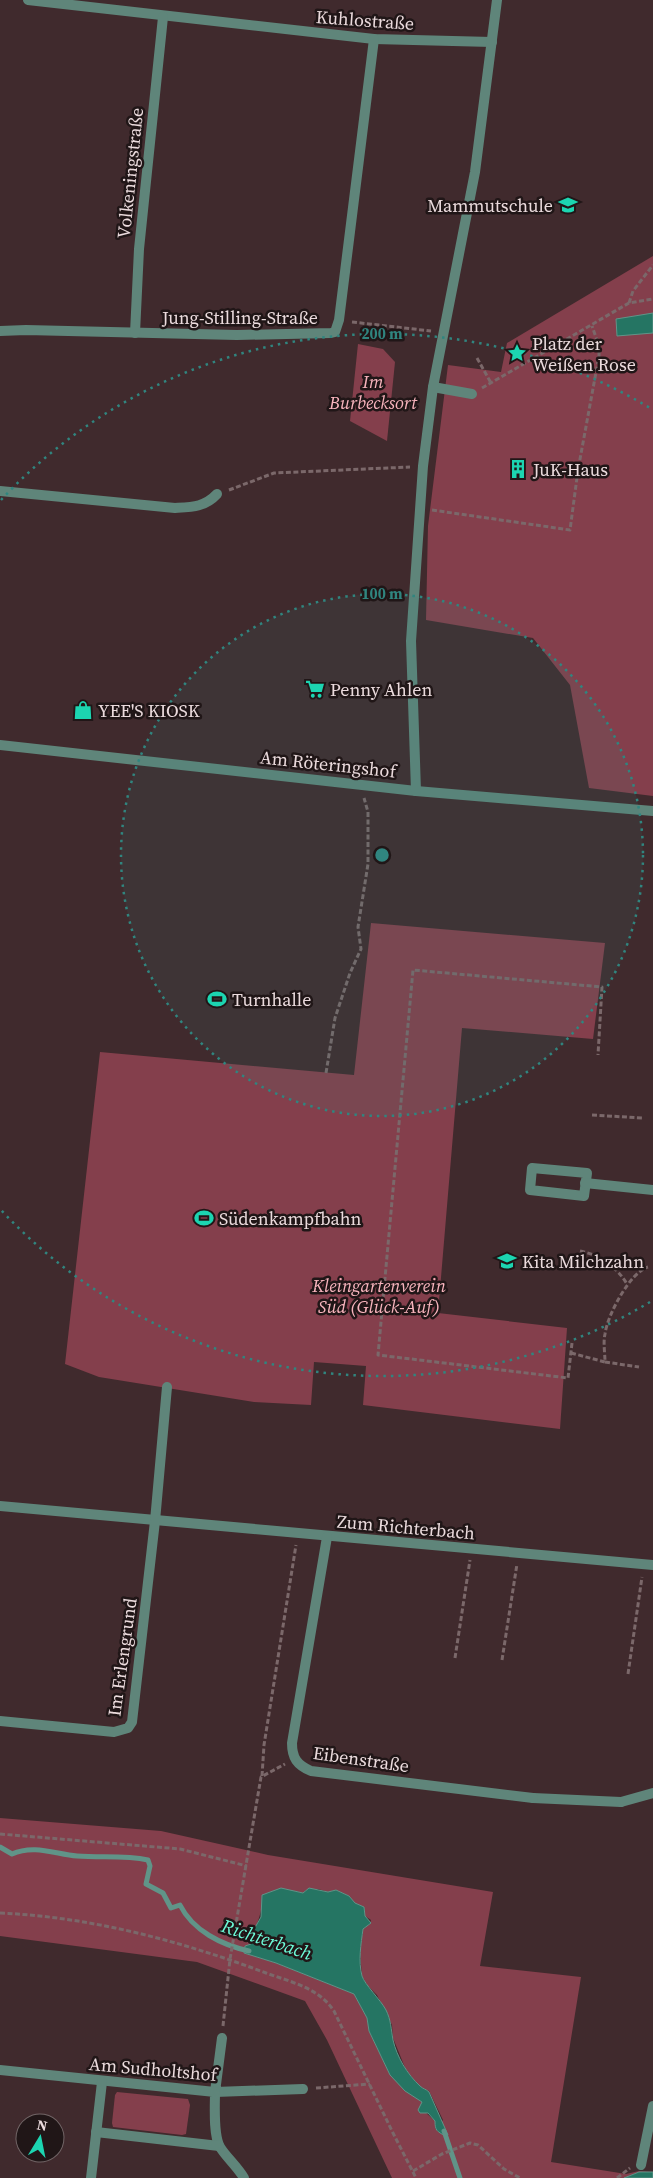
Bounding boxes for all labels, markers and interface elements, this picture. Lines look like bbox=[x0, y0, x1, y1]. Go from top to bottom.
street label: Kuhlostraße bbox=[315, 4, 415, 36]
street label: Volkeningstraße bbox=[111, 106, 149, 240]
place label: Mammutschule bbox=[427, 193, 553, 218]
school or university icon: Mammutschule bbox=[557, 194, 579, 216]
street label: Jung-Stilling-Straße bbox=[161, 305, 318, 330]
text: 200 m bbox=[361, 323, 403, 344]
place label: Platz der Weißen Rose bbox=[532, 331, 636, 377]
place icon: Platz der Weißen Rose bbox=[506, 342, 528, 364]
park label: Im Burbecksort bbox=[328, 369, 418, 415]
place label: JuK-Haus bbox=[532, 457, 608, 482]
building icon: JuK-Haus bbox=[507, 458, 529, 480]
text: 100 m bbox=[361, 583, 403, 604]
place label: Penny Ahlen bbox=[330, 677, 432, 702]
supermarket icon: Penny Ahlen bbox=[304, 678, 326, 700]
place label: YEE'S KIOSK bbox=[98, 698, 200, 723]
shop icon: YEE'S KIOSK bbox=[72, 699, 94, 721]
street label: Am Röteringshof bbox=[259, 744, 399, 784]
centre of rings bbox=[373, 846, 391, 864]
place label: Turnhalle bbox=[232, 987, 311, 1012]
sports icon: Turnhalle bbox=[206, 988, 228, 1010]
place label: Südenkampfbahn bbox=[219, 1206, 362, 1231]
sports icon: Südenkampfbahn bbox=[193, 1207, 215, 1229]
place label: Kita Milchzahn bbox=[522, 1249, 644, 1274]
school or university icon: Kita Milchzahn bbox=[496, 1250, 518, 1272]
park label: Kleingartenverein Süd (Glück-Auf) bbox=[311, 1273, 446, 1319]
street label: Zum Richterbach bbox=[336, 1509, 476, 1546]
street label: Im Erlengrund bbox=[101, 1596, 143, 1718]
street label: Eibenstraße bbox=[311, 1740, 411, 1778]
water label: Richterbach bbox=[217, 1912, 316, 1966]
street label: Am Sudholtshof bbox=[88, 2051, 220, 2087]
north arrow bbox=[15, 2113, 65, 2163]
text: N bbox=[35, 2114, 49, 2136]

